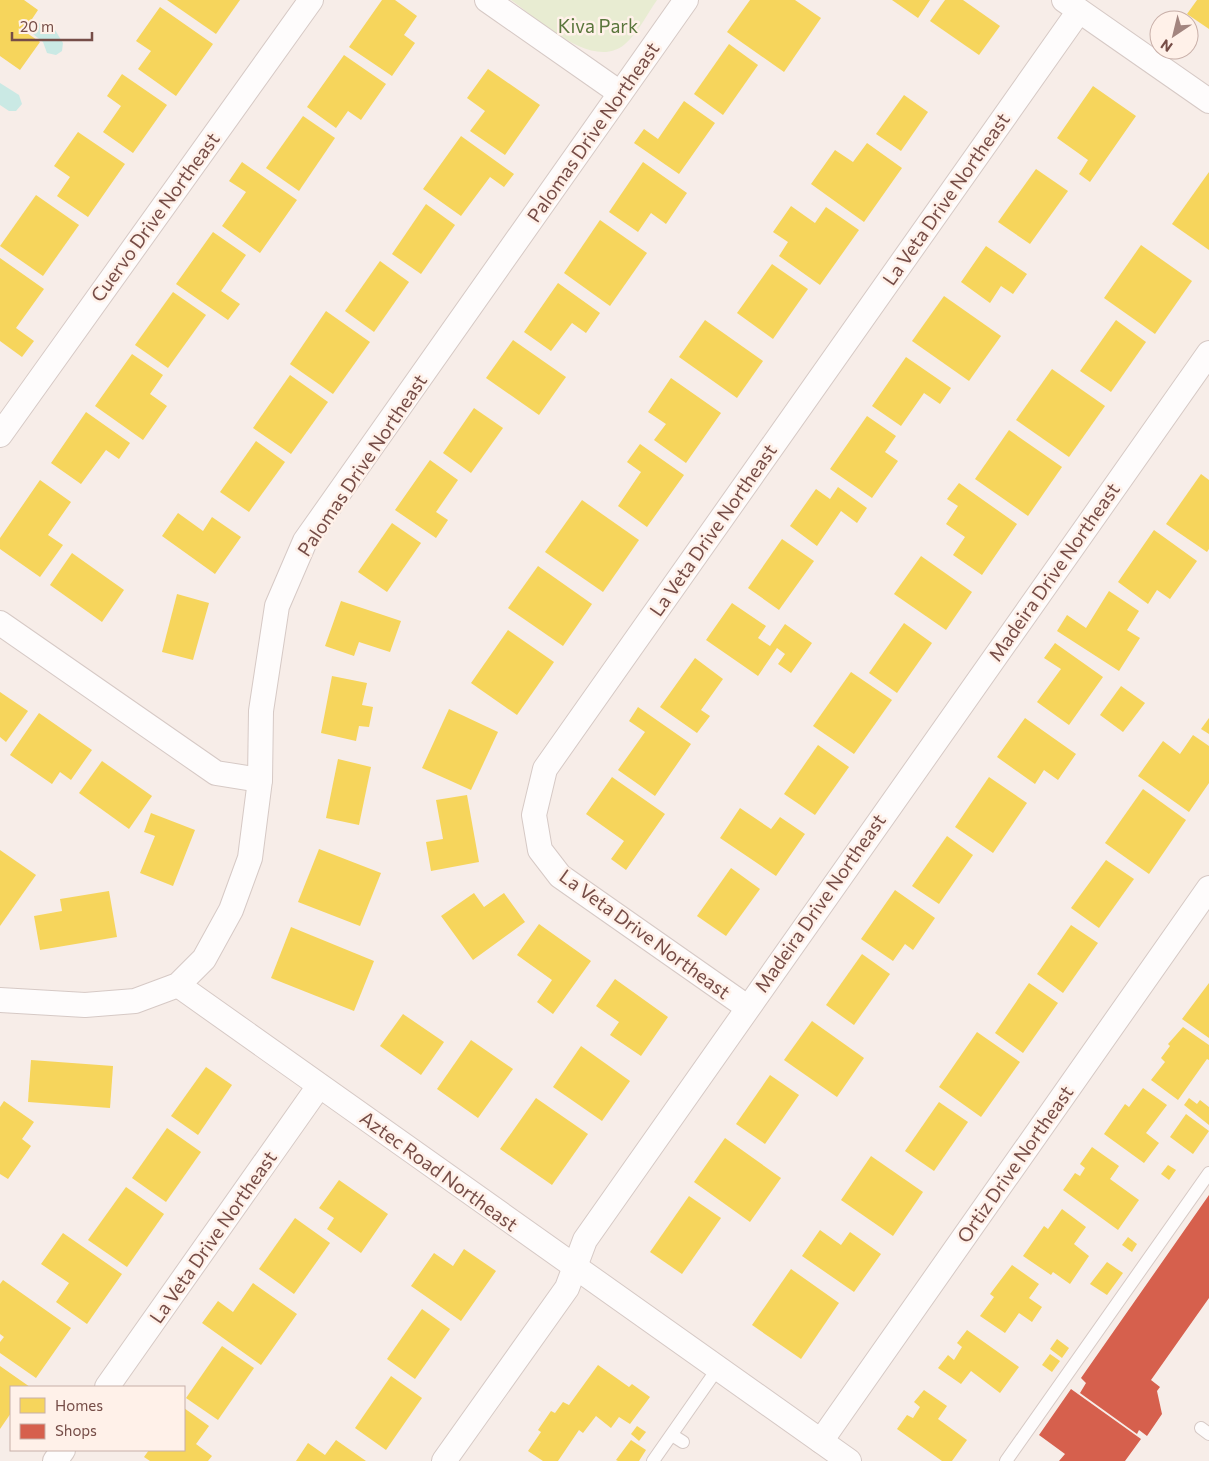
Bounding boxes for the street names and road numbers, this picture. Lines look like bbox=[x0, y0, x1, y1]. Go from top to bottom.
street label: Palomas Drive Northeast bbox=[522, 37, 664, 226]
street label: La Veta Drive Northeast bbox=[877, 108, 1014, 289]
street label: Cuervo Drive Northeast bbox=[85, 127, 224, 306]
street label: Palomas Drive Northeast bbox=[292, 369, 431, 560]
street label: La Veta Drive Northeast bbox=[644, 439, 781, 620]
street label: Madeira Drive Northeast bbox=[983, 478, 1124, 665]
street label: Madeira Drive Northeast bbox=[749, 809, 890, 996]
street label: La Veta Drive Northeast bbox=[556, 864, 735, 1003]
street label: Ortiz Drive Northeast bbox=[952, 1080, 1078, 1247]
street label: Aztec Road Northeast bbox=[356, 1106, 523, 1236]
street label: La Veta Drive Northeast bbox=[144, 1146, 281, 1327]

